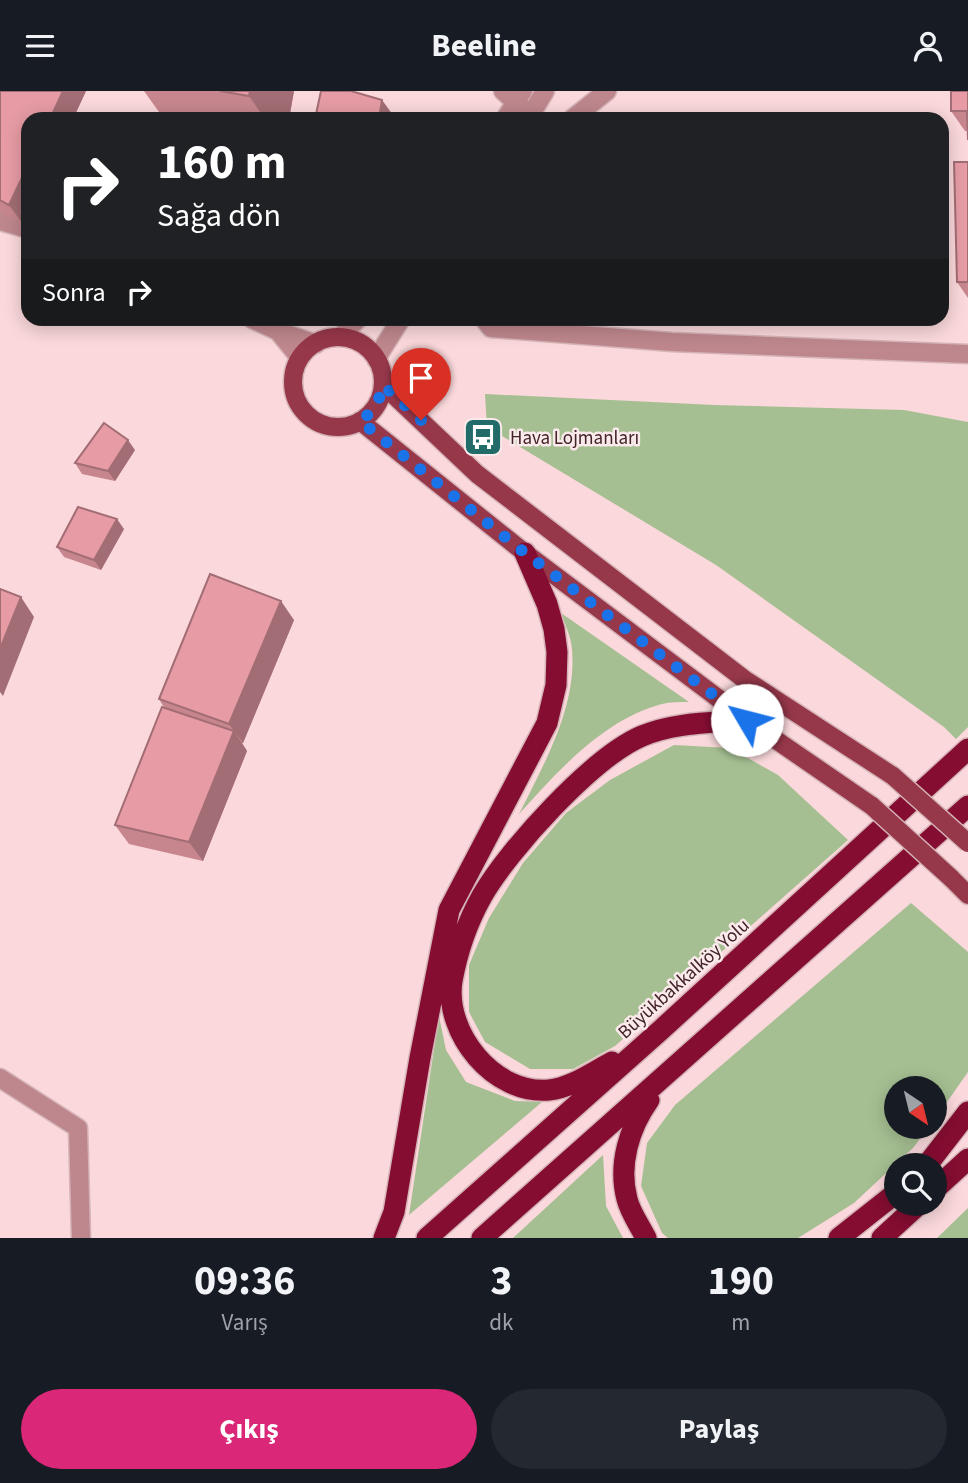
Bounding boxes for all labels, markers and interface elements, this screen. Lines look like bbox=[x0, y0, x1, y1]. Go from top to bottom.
text: Beeline bbox=[431, 23, 537, 69]
icon: menu bbox=[21, 27, 59, 65]
icon: person bbox=[909, 27, 947, 65]
text: 160 m bbox=[157, 128, 286, 198]
icon: right bbox=[42, 140, 133, 231]
text: Sağa dön bbox=[157, 193, 281, 239]
icon: right bbox=[120, 273, 158, 311]
text: Sonra bbox=[42, 274, 106, 311]
pin bbox=[391, 348, 451, 420]
icon: arrive bbox=[402, 359, 440, 397]
bus stop icon: Hava Lojmanları bbox=[462, 416, 504, 458]
place label: Hava Lojmanları bbox=[510, 425, 639, 452]
position arrow bbox=[710, 683, 784, 757]
street label: Büyükbakkalköy Yolu bbox=[612, 913, 756, 1046]
north arrow bbox=[884, 1076, 947, 1139]
map controls bbox=[884, 1076, 947, 1216]
button: search bbox=[884, 1153, 947, 1216]
text: 09:36 bbox=[194, 1251, 295, 1311]
text: 3 bbox=[490, 1251, 512, 1311]
text: 190 bbox=[707, 1251, 774, 1311]
text: Varış bbox=[222, 1306, 268, 1339]
text: dk bbox=[489, 1306, 513, 1339]
text: m bbox=[731, 1306, 750, 1339]
button: Çıkış bbox=[21, 1389, 477, 1469]
button: Paylaş bbox=[491, 1389, 947, 1469]

